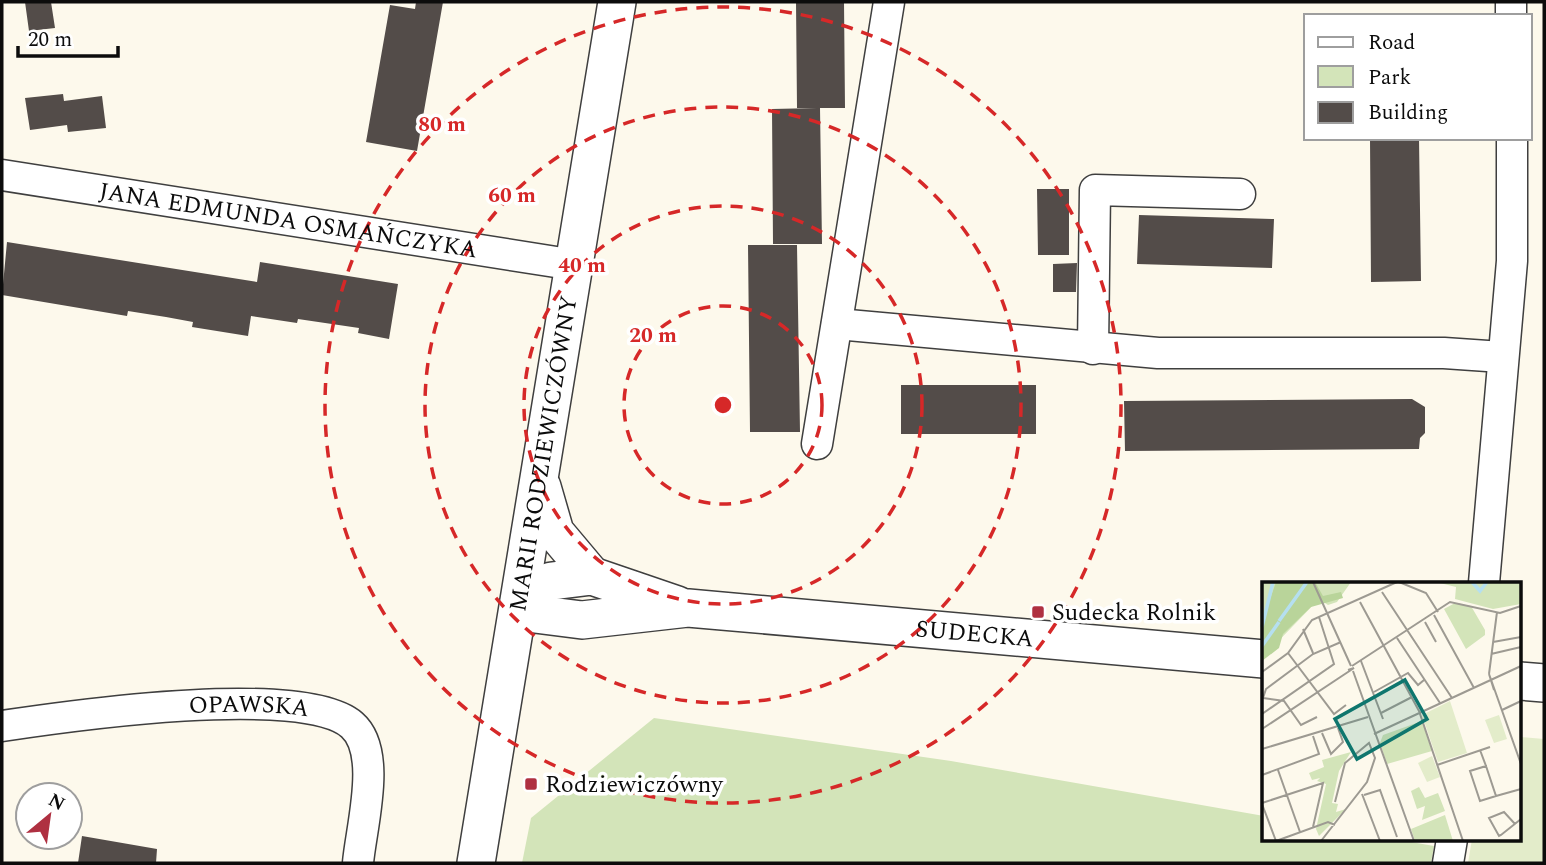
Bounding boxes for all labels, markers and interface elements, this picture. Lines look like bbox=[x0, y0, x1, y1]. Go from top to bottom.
scale bar bbox=[18, 14, 117, 58]
legend bbox=[1304, 14, 1532, 140]
text: 20 m bbox=[28, 24, 72, 56]
text: Road bbox=[1368, 27, 1415, 59]
text: Park bbox=[1368, 62, 1412, 94]
text: Building bbox=[1368, 97, 1448, 129]
text: 80 m bbox=[418, 109, 466, 141]
street label: JANA EDMUNDA OSMAŃCZYKA bbox=[97, 174, 480, 268]
text: 60 m bbox=[488, 180, 536, 212]
text: 40 m bbox=[558, 250, 606, 282]
street label: MARII RODZIEWICZÓWNY bbox=[500, 293, 588, 614]
text: 20 m bbox=[629, 320, 677, 352]
centre of rings bbox=[711, 393, 735, 417]
inset map bbox=[1262, 582, 1522, 840]
place label: Sudecka Rolnik bbox=[1052, 595, 1216, 631]
marker: Sudecka Rolnik bbox=[1030, 604, 1046, 620]
street label: SUDECKA bbox=[914, 611, 1035, 658]
street label: OPAWSKA bbox=[188, 687, 311, 727]
place label: Rodziewiczówny bbox=[545, 767, 724, 803]
marker: Rodziewiczówny bbox=[523, 776, 539, 792]
north arrow bbox=[14, 781, 84, 851]
text: N bbox=[43, 786, 70, 819]

